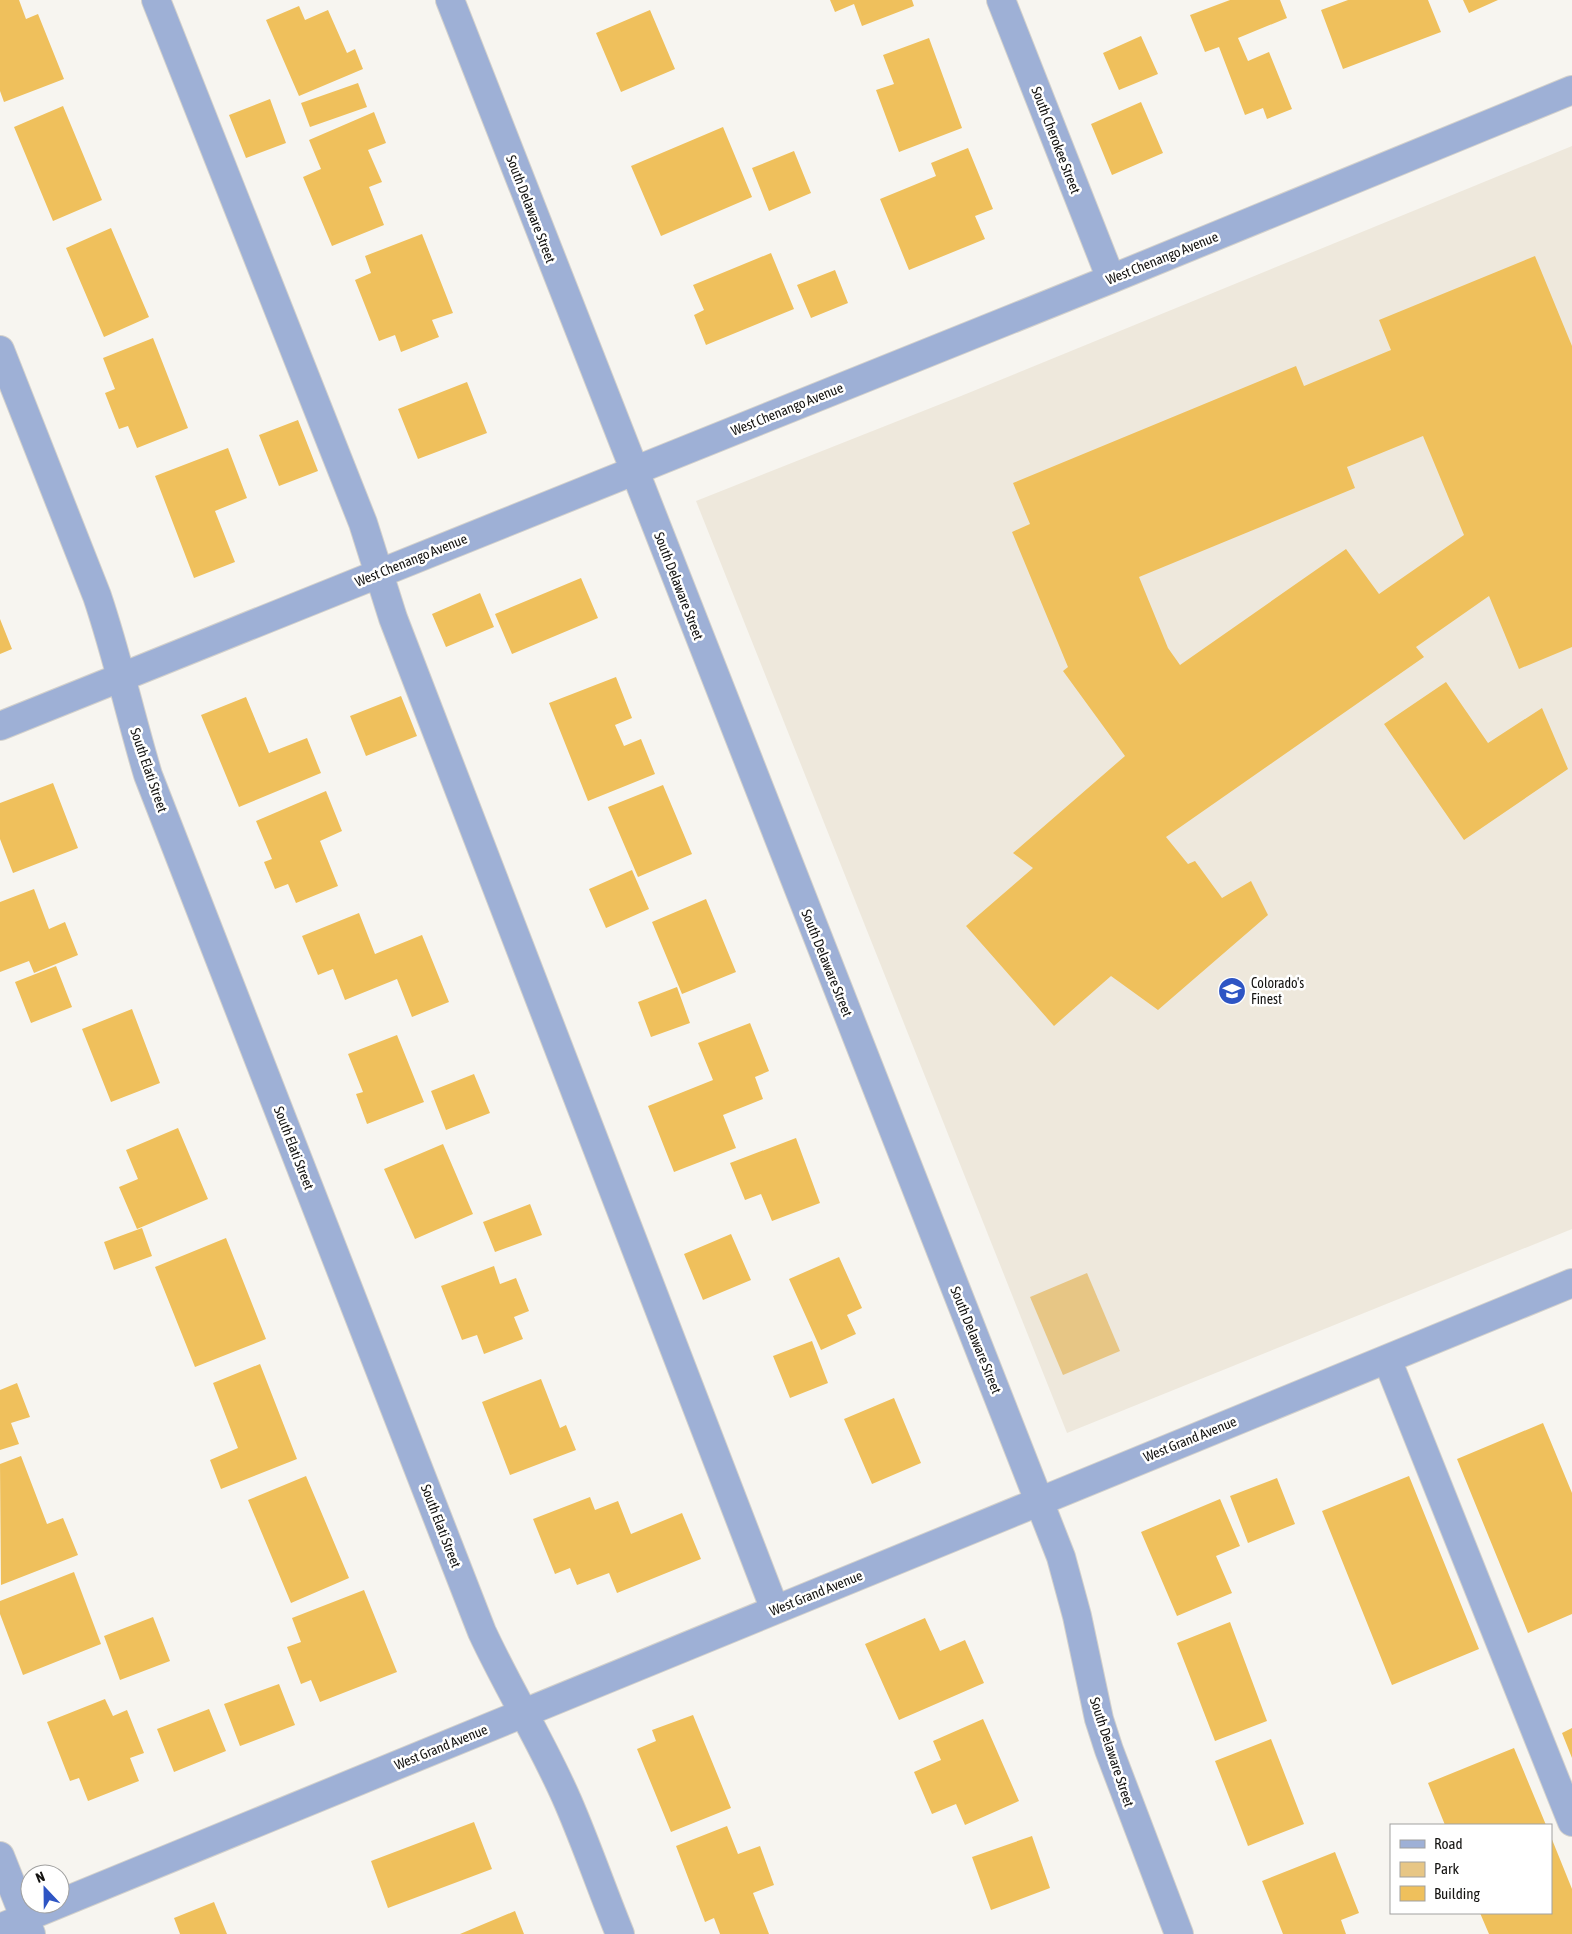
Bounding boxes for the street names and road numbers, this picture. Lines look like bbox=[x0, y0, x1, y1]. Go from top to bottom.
street label: South Cherokee Street bbox=[1028, 84, 1084, 196]
street label: South Delaware Street bbox=[503, 153, 559, 265]
street label: West Chenango Avenue bbox=[1104, 228, 1220, 288]
street label: West Chenango Avenue bbox=[729, 379, 845, 439]
street label: West Chenango Avenue bbox=[353, 530, 469, 590]
street label: South Delaware Street bbox=[651, 530, 707, 642]
street label: South Elati Street bbox=[127, 726, 171, 814]
street label: South Delaware Street bbox=[798, 907, 856, 1019]
street label: South Elati Street bbox=[271, 1104, 317, 1192]
street label: South Delaware Street bbox=[947, 1284, 1005, 1396]
street label: West Grand Avenue bbox=[1141, 1413, 1239, 1465]
street label: South Elati Street bbox=[418, 1482, 464, 1570]
street label: West Grand Avenue bbox=[767, 1567, 865, 1619]
street label: South Delaware Street bbox=[1087, 1695, 1137, 1809]
street label: West Grand Avenue bbox=[392, 1721, 490, 1773]

